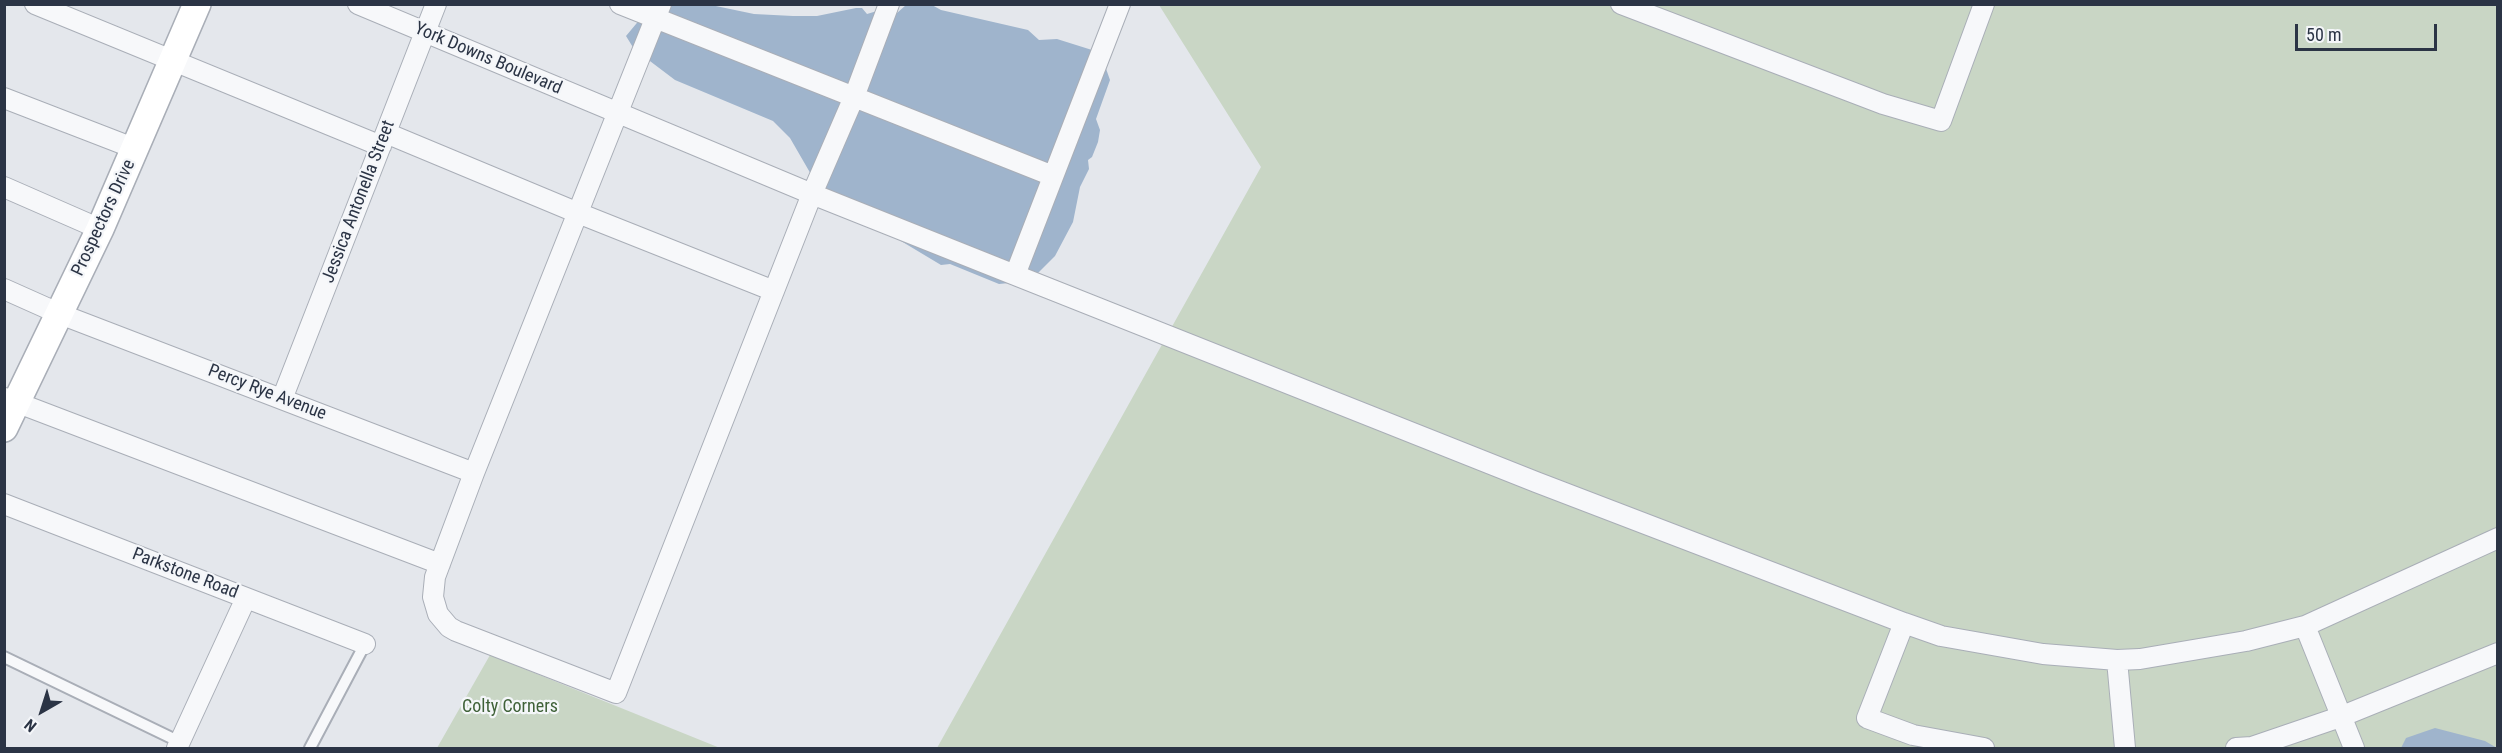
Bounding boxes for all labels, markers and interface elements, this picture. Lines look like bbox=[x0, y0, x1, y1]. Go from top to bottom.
scale bar bbox=[2298, 12, 2440, 50]
street label: York Downs Boulevard bbox=[411, 18, 565, 100]
text: 50 m bbox=[2306, 24, 2341, 45]
street label: Jessica Antonella Street bbox=[318, 118, 400, 286]
street label: Prospectors Drive bbox=[68, 156, 140, 280]
street label: Percy Rye Avenue bbox=[205, 361, 329, 425]
street label: Parkstone Road bbox=[129, 544, 241, 604]
north arrow bbox=[12, 681, 72, 741]
park label: Colty Corners bbox=[462, 696, 558, 718]
text: N bbox=[21, 715, 40, 736]

